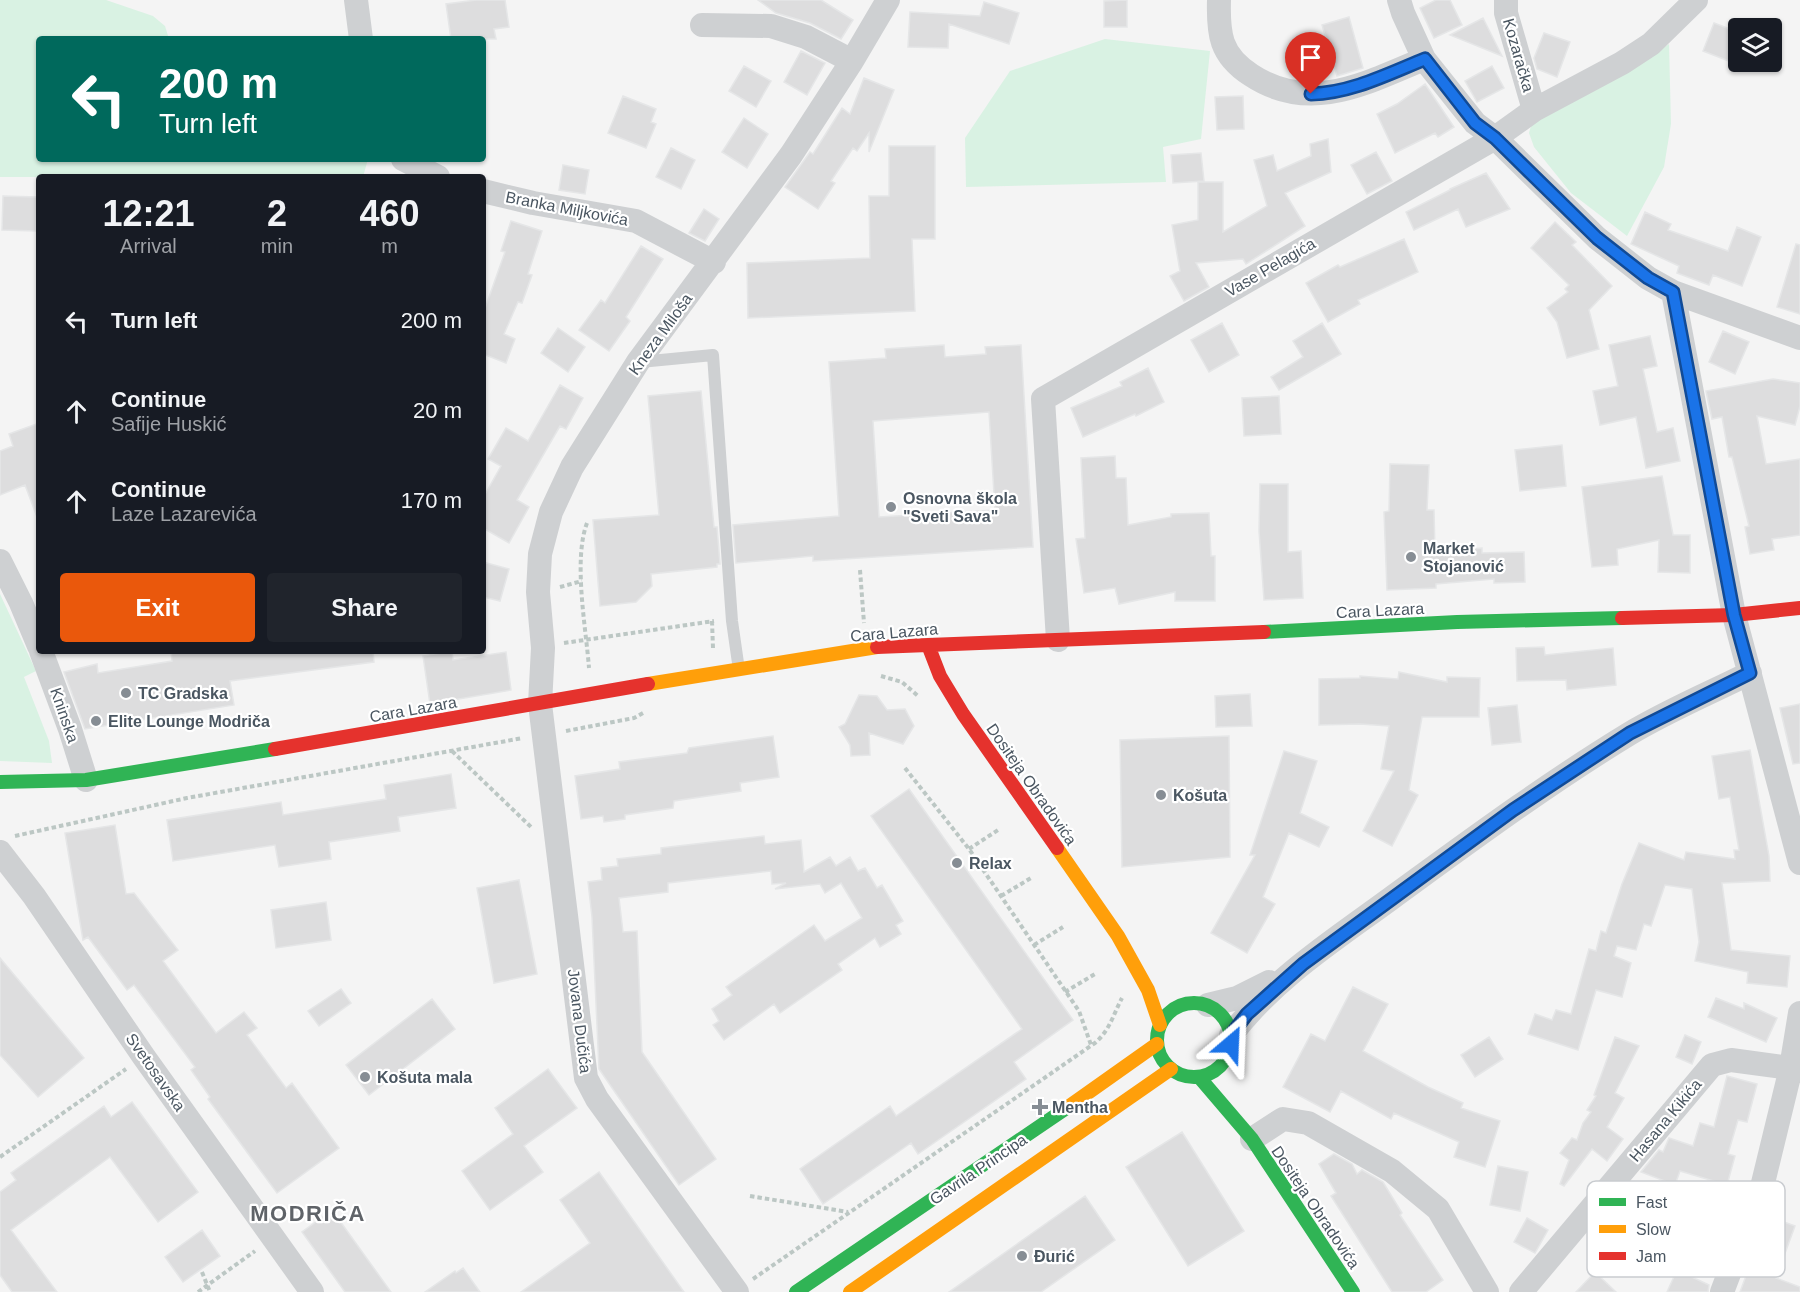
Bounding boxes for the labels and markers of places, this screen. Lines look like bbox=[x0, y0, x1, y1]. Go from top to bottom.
pin bbox=[1285, 32, 1336, 94]
place label: Osnovna škola "Sveti Sava" bbox=[903, 490, 1017, 525]
marker: Osnovna škola "Sveti Sava" bbox=[884, 500, 898, 514]
place label: Market Stojanović bbox=[1423, 540, 1504, 575]
marker: Market Stojanović bbox=[1404, 550, 1418, 564]
place label: TC Gradska bbox=[138, 685, 228, 702]
marker: TC Gradska bbox=[119, 686, 133, 700]
place label: Elite Lounge Modriča bbox=[108, 713, 270, 730]
marker: Elite Lounge Modriča bbox=[89, 714, 103, 728]
place label: Košuta bbox=[1173, 787, 1227, 804]
marker: Košuta bbox=[1154, 788, 1168, 802]
place label: Relax bbox=[969, 855, 1012, 872]
marker: Relax bbox=[950, 856, 964, 870]
place label: Košuta mala bbox=[377, 1069, 472, 1086]
marker: Košuta mala bbox=[358, 1070, 372, 1084]
place label: Mentha bbox=[1052, 1099, 1108, 1116]
marker: Mentha bbox=[1033, 1100, 1047, 1114]
place label: Đurić bbox=[1034, 1248, 1075, 1265]
marker: Đurić bbox=[1015, 1249, 1029, 1263]

